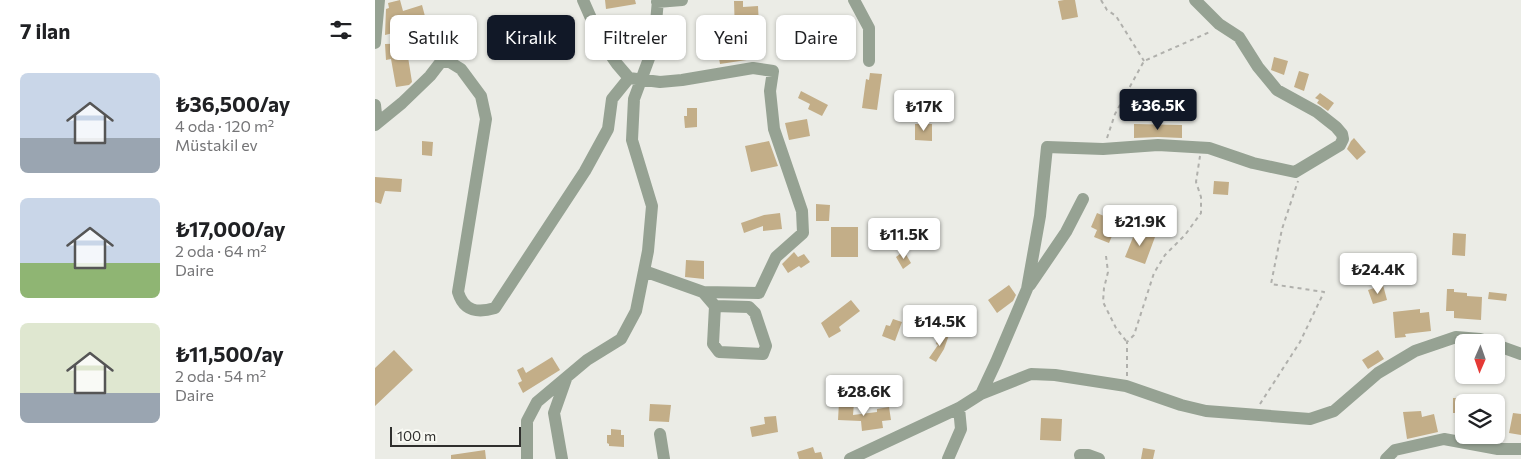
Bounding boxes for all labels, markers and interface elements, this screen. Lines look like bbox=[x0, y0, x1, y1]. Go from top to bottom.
chip: Satılık bbox=[390, 15, 477, 60]
chip: Kiralık bbox=[487, 15, 575, 60]
chip: Filtreler bbox=[585, 15, 686, 60]
chip: Yeni bbox=[696, 15, 766, 60]
chip: Daire bbox=[776, 15, 856, 60]
icon: filters bbox=[327, 16, 355, 44]
text: 7 ilan bbox=[20, 18, 70, 43]
pin: ₺36.5K bbox=[1117, 88, 1199, 131]
pin: ₺17K bbox=[894, 90, 954, 132]
text: ₺36,500/ay bbox=[175, 91, 290, 116]
icon: home bbox=[60, 93, 120, 153]
text: ₺36.5K bbox=[1131, 95, 1185, 114]
text: ₺17K bbox=[905, 96, 943, 115]
text: 4 oda · 120 m² bbox=[175, 116, 274, 135]
text: Müstakil ev bbox=[175, 135, 258, 154]
pin: ₺21.9K bbox=[1099, 204, 1181, 247]
text: ₺21.9K bbox=[1114, 211, 1166, 230]
text: ₺17,000/ay bbox=[175, 216, 286, 241]
icon: home bbox=[60, 218, 120, 278]
pin: ₺11.5K bbox=[863, 218, 945, 260]
text: ₺11.5K bbox=[879, 224, 929, 243]
text: 2 oda · 64 m² bbox=[175, 241, 267, 260]
pin: ₺24.4K bbox=[1337, 252, 1419, 295]
text: ₺24.4K bbox=[1351, 259, 1405, 278]
text: Daire bbox=[175, 260, 214, 279]
pin: ₺14.5K bbox=[899, 304, 981, 347]
text: ₺14.5K bbox=[914, 311, 966, 330]
north arrow bbox=[1455, 334, 1505, 384]
map controls bbox=[1455, 334, 1505, 444]
text: ₺11,500/ay bbox=[175, 341, 284, 366]
icon: home bbox=[60, 343, 120, 403]
text: 2 oda · 54 m² bbox=[175, 366, 266, 385]
pin: ₺28.6K bbox=[823, 374, 905, 417]
text: ₺28.6K bbox=[837, 381, 891, 400]
text: Daire bbox=[175, 385, 214, 404]
button: layers bbox=[1455, 394, 1505, 444]
scale bar bbox=[390, 424, 521, 447]
text: 100 m bbox=[397, 427, 436, 444]

